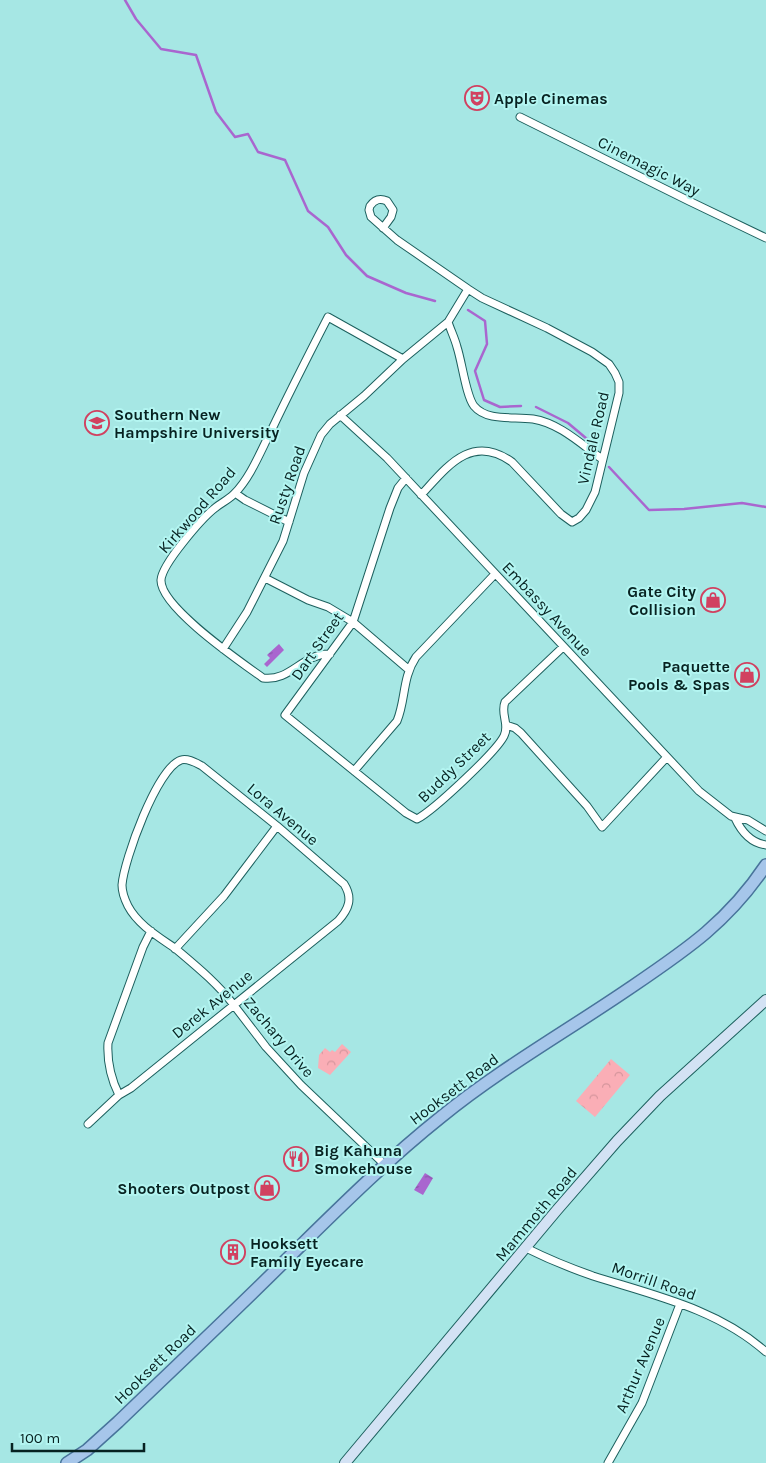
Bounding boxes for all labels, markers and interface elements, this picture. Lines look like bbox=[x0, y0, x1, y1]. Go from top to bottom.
theatre icon: Apple Cinemas bbox=[464, 85, 490, 111]
place label: Apple Cinemas bbox=[494, 89, 608, 108]
street label: Cinemagic Way bbox=[595, 132, 704, 200]
street label: Vindale Road bbox=[573, 390, 613, 486]
place label: Southern New Hampshire University bbox=[114, 405, 279, 442]
school or university icon: Southern New Hampshire University bbox=[84, 410, 110, 436]
street label: Rusty Road bbox=[265, 443, 309, 527]
street label: Kirkwood Road bbox=[154, 463, 240, 557]
street label: Embassy Avenue bbox=[498, 558, 596, 660]
place label: Gate City Collision bbox=[627, 582, 696, 619]
shop icon: Gate City Collision bbox=[700, 587, 726, 613]
street label: Dart Street bbox=[287, 608, 347, 684]
place label: Paquette Pools & Spas bbox=[628, 657, 730, 694]
shop icon: Paquette Pools & Spas bbox=[734, 662, 760, 688]
street label: Buddy Street bbox=[414, 728, 494, 806]
street label: Lora Avenue bbox=[243, 779, 323, 849]
street label: Derek Avenue bbox=[168, 966, 256, 1042]
street label: Zachary Drive bbox=[240, 993, 318, 1081]
street label: Hooksett Road bbox=[406, 1049, 502, 1129]
place label: Big Kahuna Smokehouse bbox=[314, 1141, 412, 1178]
restaurant icon: Big Kahuna Smokehouse bbox=[283, 1146, 309, 1172]
street label: Mammoth Road bbox=[491, 1163, 581, 1265]
shop icon: Shooters Outpost bbox=[254, 1175, 280, 1201]
place label: Shooters Outpost bbox=[117, 1179, 250, 1198]
place label: Hooksett Family Eyecare bbox=[250, 1234, 364, 1271]
building icon: Hooksett Family Eyecare bbox=[220, 1239, 246, 1265]
street label: Morrill Road bbox=[609, 1258, 699, 1304]
street label: Arthur Avenue bbox=[611, 1314, 669, 1416]
street label: Hooksett Road bbox=[110, 1320, 200, 1408]
scale bar bbox=[12, 1420, 145, 1452]
text: 100 m bbox=[20, 1429, 60, 1447]

